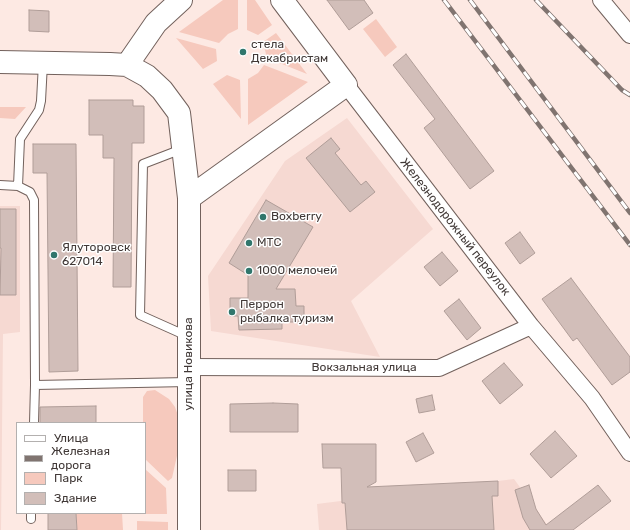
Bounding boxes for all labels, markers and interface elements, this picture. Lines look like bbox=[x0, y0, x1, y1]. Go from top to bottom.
place label: стела Декабристам bbox=[251, 38, 328, 66]
marker: стела Декабристам bbox=[238, 47, 248, 57]
street label: Железнодорожный переулок bbox=[397, 155, 513, 299]
place label: Boxberry bbox=[271, 210, 322, 224]
marker: Boxberry bbox=[258, 212, 268, 222]
place label: МТС bbox=[257, 236, 281, 250]
marker: МТС bbox=[244, 238, 254, 248]
place label: Ялуторовск 627014 bbox=[62, 241, 130, 269]
marker: Ялуторовск 627014 bbox=[49, 250, 59, 260]
place label: 1000 мелочей bbox=[257, 264, 337, 278]
marker: 1000 мелочей bbox=[244, 266, 254, 276]
place label: Перрон рыбалка туризм bbox=[240, 298, 334, 326]
marker: Перрон рыбалка туризм bbox=[227, 307, 237, 317]
street label: улица Новикова bbox=[182, 317, 196, 411]
street label: Вокзальная улица bbox=[311, 361, 417, 375]
legend bbox=[16, 422, 146, 514]
text: Улица bbox=[54, 431, 88, 445]
text: Железная дорога bbox=[51, 444, 110, 472]
text: Парк bbox=[54, 471, 83, 485]
text: Здание bbox=[54, 491, 97, 505]

